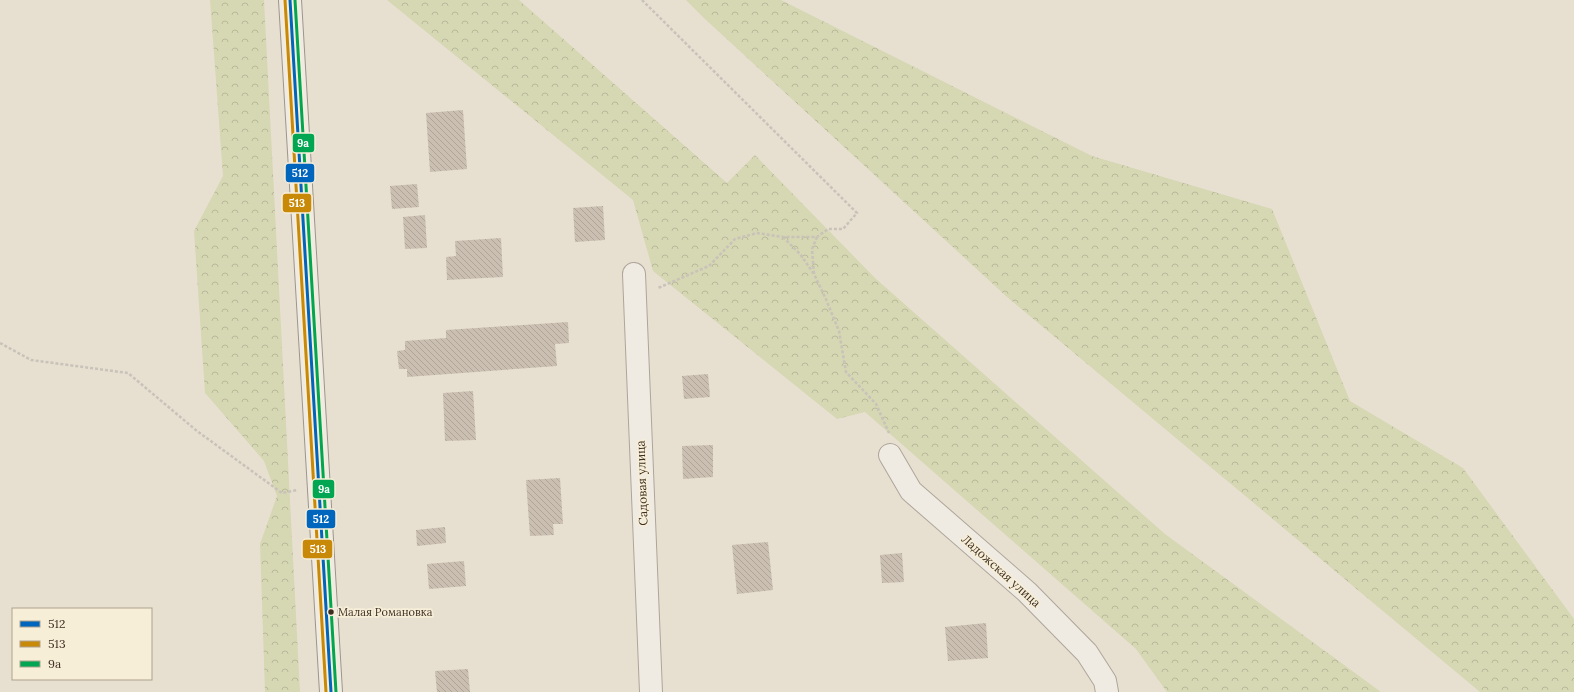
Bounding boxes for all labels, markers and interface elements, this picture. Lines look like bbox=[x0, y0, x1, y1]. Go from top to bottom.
line badge: 9а bbox=[292, 133, 315, 153]
text: 9а bbox=[297, 136, 309, 150]
line badge: 512 bbox=[285, 163, 315, 183]
text: 512 bbox=[292, 166, 308, 180]
line badge: 513 bbox=[282, 193, 312, 213]
text: 513 bbox=[289, 196, 305, 210]
street label: Садовая улица bbox=[633, 440, 650, 526]
line badge: 9а bbox=[312, 479, 335, 499]
text: 9а bbox=[318, 482, 330, 496]
line badge: 512 bbox=[306, 509, 336, 529]
text: 512 bbox=[313, 512, 329, 526]
street label: Ладожская улица bbox=[959, 531, 1044, 610]
line badge: 513 bbox=[302, 539, 333, 559]
text: 513 bbox=[310, 542, 326, 556]
place label: Малая Романовка bbox=[338, 605, 433, 619]
marker: Малая Романовка bbox=[326, 607, 336, 617]
legend bbox=[12, 608, 152, 680]
text: 512 bbox=[48, 616, 65, 631]
text: 513 bbox=[48, 636, 66, 651]
text: 9а bbox=[48, 656, 61, 671]

